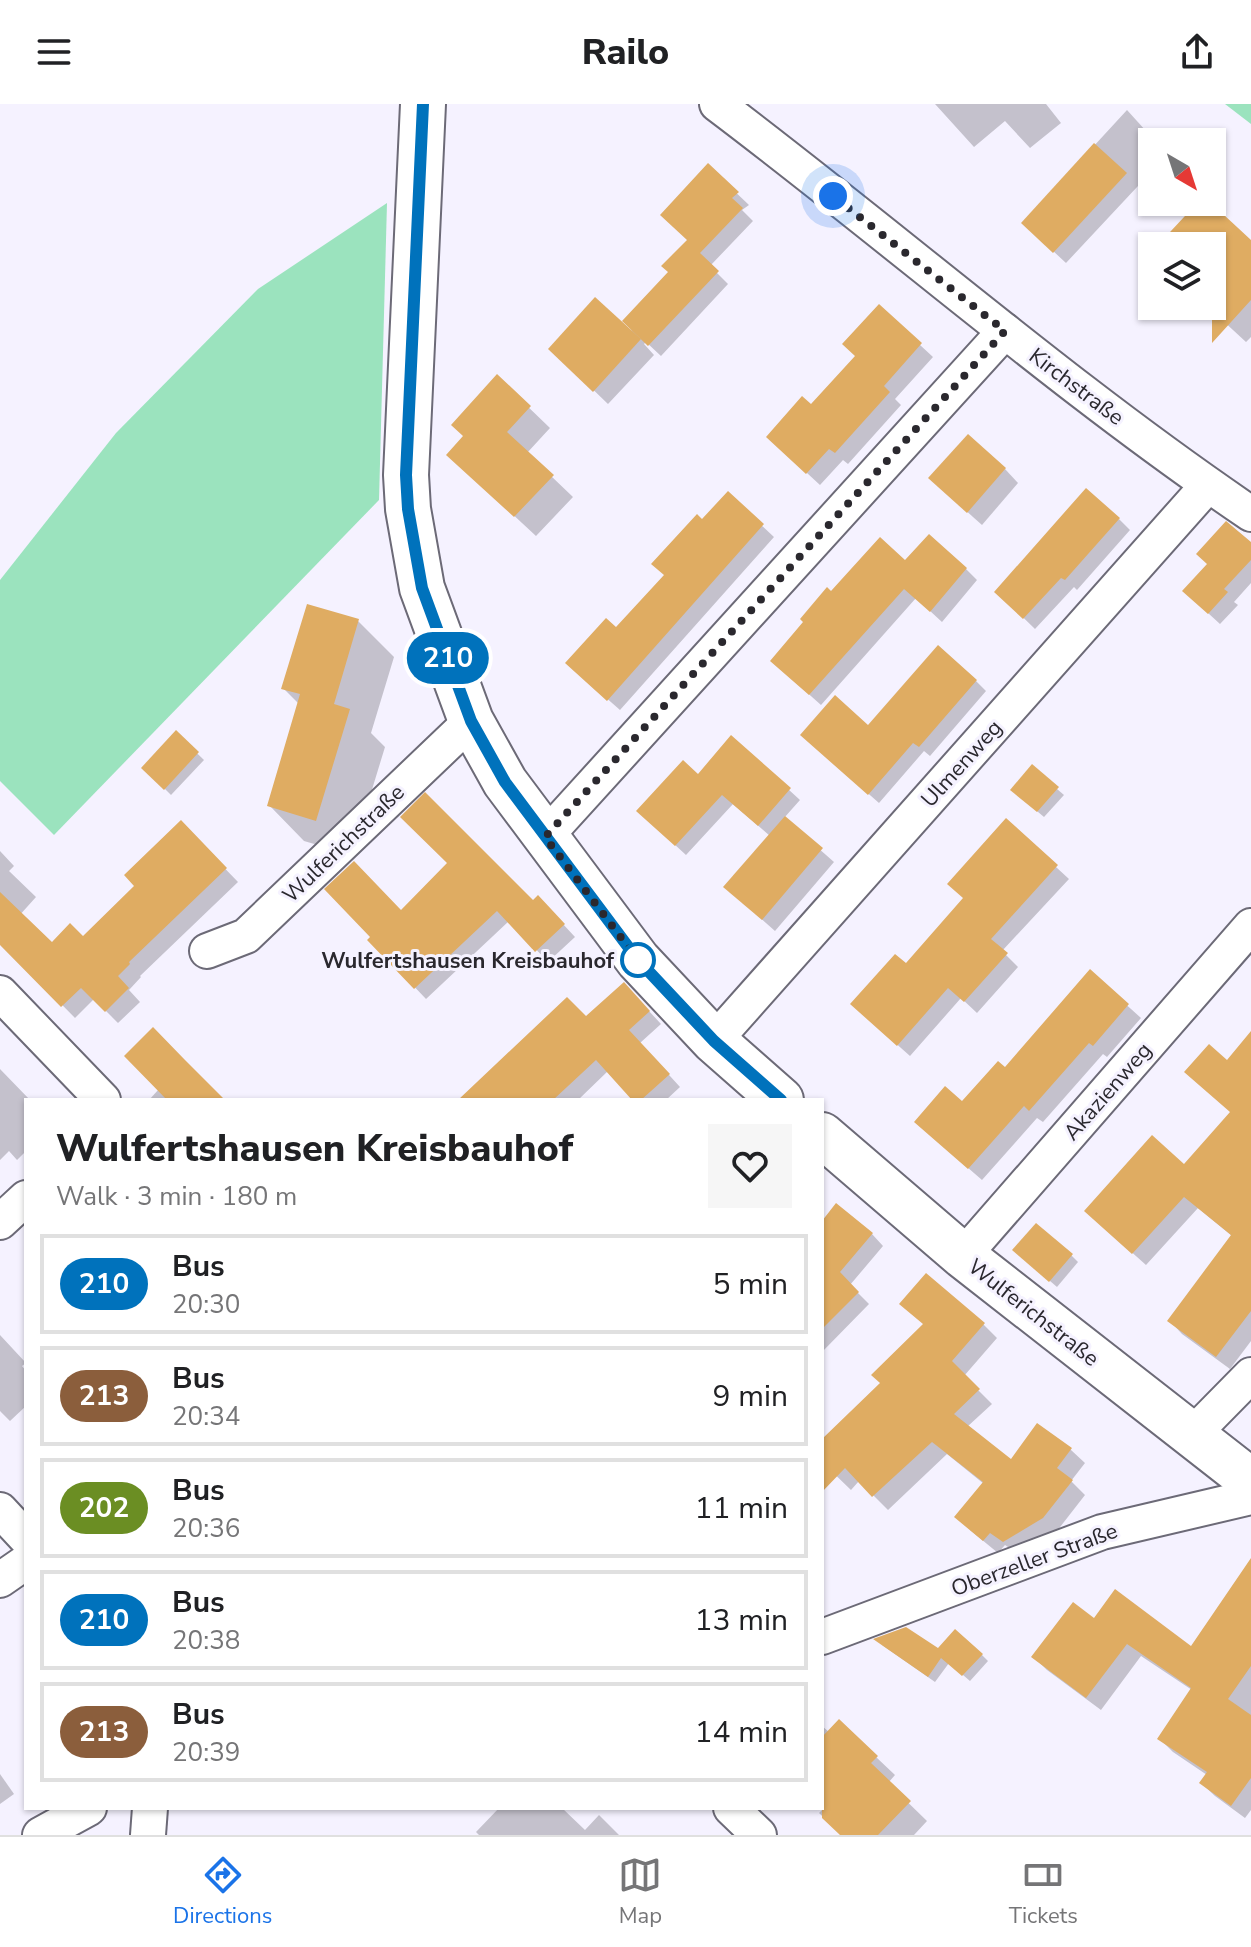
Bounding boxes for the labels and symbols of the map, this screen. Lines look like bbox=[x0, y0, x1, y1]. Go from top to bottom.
north arrow bbox=[1138, 128, 1226, 216]
your location bbox=[813, 176, 853, 216]
street label: Kirchstraße bbox=[1023, 341, 1130, 433]
line badge: 210 bbox=[402, 632, 494, 684]
street label: Ulmenweg bbox=[914, 713, 1009, 814]
street label: Wulferichstraße bbox=[276, 778, 411, 910]
marker: Wulfertshausen Kreisbauhof bbox=[621, 943, 655, 977]
place label: Wulfertshausen Kreisbauhof bbox=[321, 946, 615, 976]
street label: Akazienweg bbox=[1057, 1036, 1159, 1147]
street label: Wulferichstraße bbox=[961, 1252, 1105, 1374]
street label: Oberzeller Straße bbox=[947, 1516, 1122, 1604]

